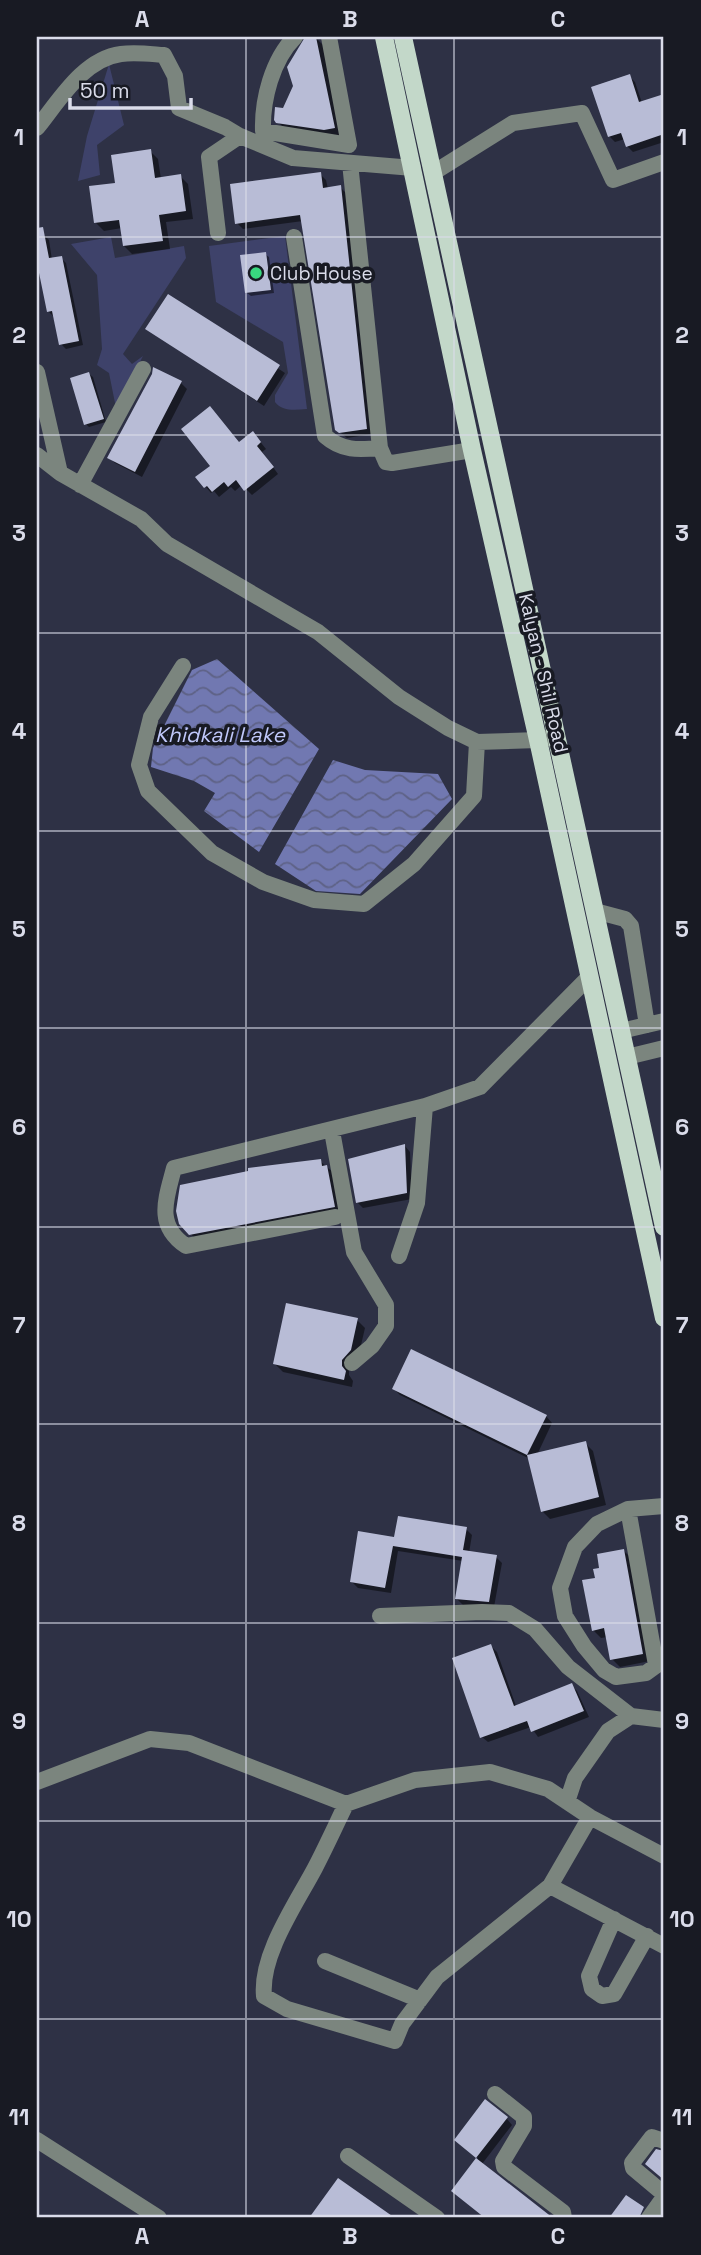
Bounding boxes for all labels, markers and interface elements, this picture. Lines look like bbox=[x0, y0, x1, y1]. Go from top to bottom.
text: A bbox=[135, 4, 150, 34]
text: B bbox=[342, 4, 358, 34]
text: C bbox=[551, 4, 565, 34]
scale bar bbox=[70, 66, 191, 110]
text: 50 m bbox=[80, 77, 130, 104]
text: 1 bbox=[14, 122, 24, 152]
text: 1 bbox=[677, 122, 687, 152]
place label: Club House bbox=[270, 261, 373, 286]
marker: Club House bbox=[248, 265, 264, 281]
text: 2 bbox=[12, 320, 26, 350]
text: 2 bbox=[675, 320, 689, 350]
text: 3 bbox=[12, 518, 26, 548]
text: 3 bbox=[675, 518, 689, 548]
street label: Kalyan - Shil Road bbox=[513, 591, 574, 755]
text: 4 bbox=[12, 716, 27, 746]
text: 4 bbox=[675, 716, 690, 746]
water label: Khidkali Lake bbox=[155, 721, 287, 748]
text: 5 bbox=[12, 914, 26, 944]
text: 5 bbox=[675, 914, 689, 944]
text: 6 bbox=[12, 1112, 26, 1142]
text: 6 bbox=[675, 1112, 689, 1142]
text: 7 bbox=[13, 1310, 26, 1340]
text: 7 bbox=[676, 1310, 689, 1340]
text: 8 bbox=[12, 1508, 26, 1538]
text: 8 bbox=[675, 1508, 689, 1538]
text: 9 bbox=[12, 1706, 26, 1736]
text: 9 bbox=[675, 1706, 689, 1736]
text: 10 bbox=[6, 1904, 32, 1934]
text: 10 bbox=[669, 1904, 695, 1934]
text: 11 bbox=[9, 2102, 29, 2132]
text: 11 bbox=[672, 2102, 692, 2132]
text: A bbox=[135, 2221, 150, 2251]
text: B bbox=[342, 2221, 358, 2251]
text: C bbox=[551, 2221, 565, 2251]

